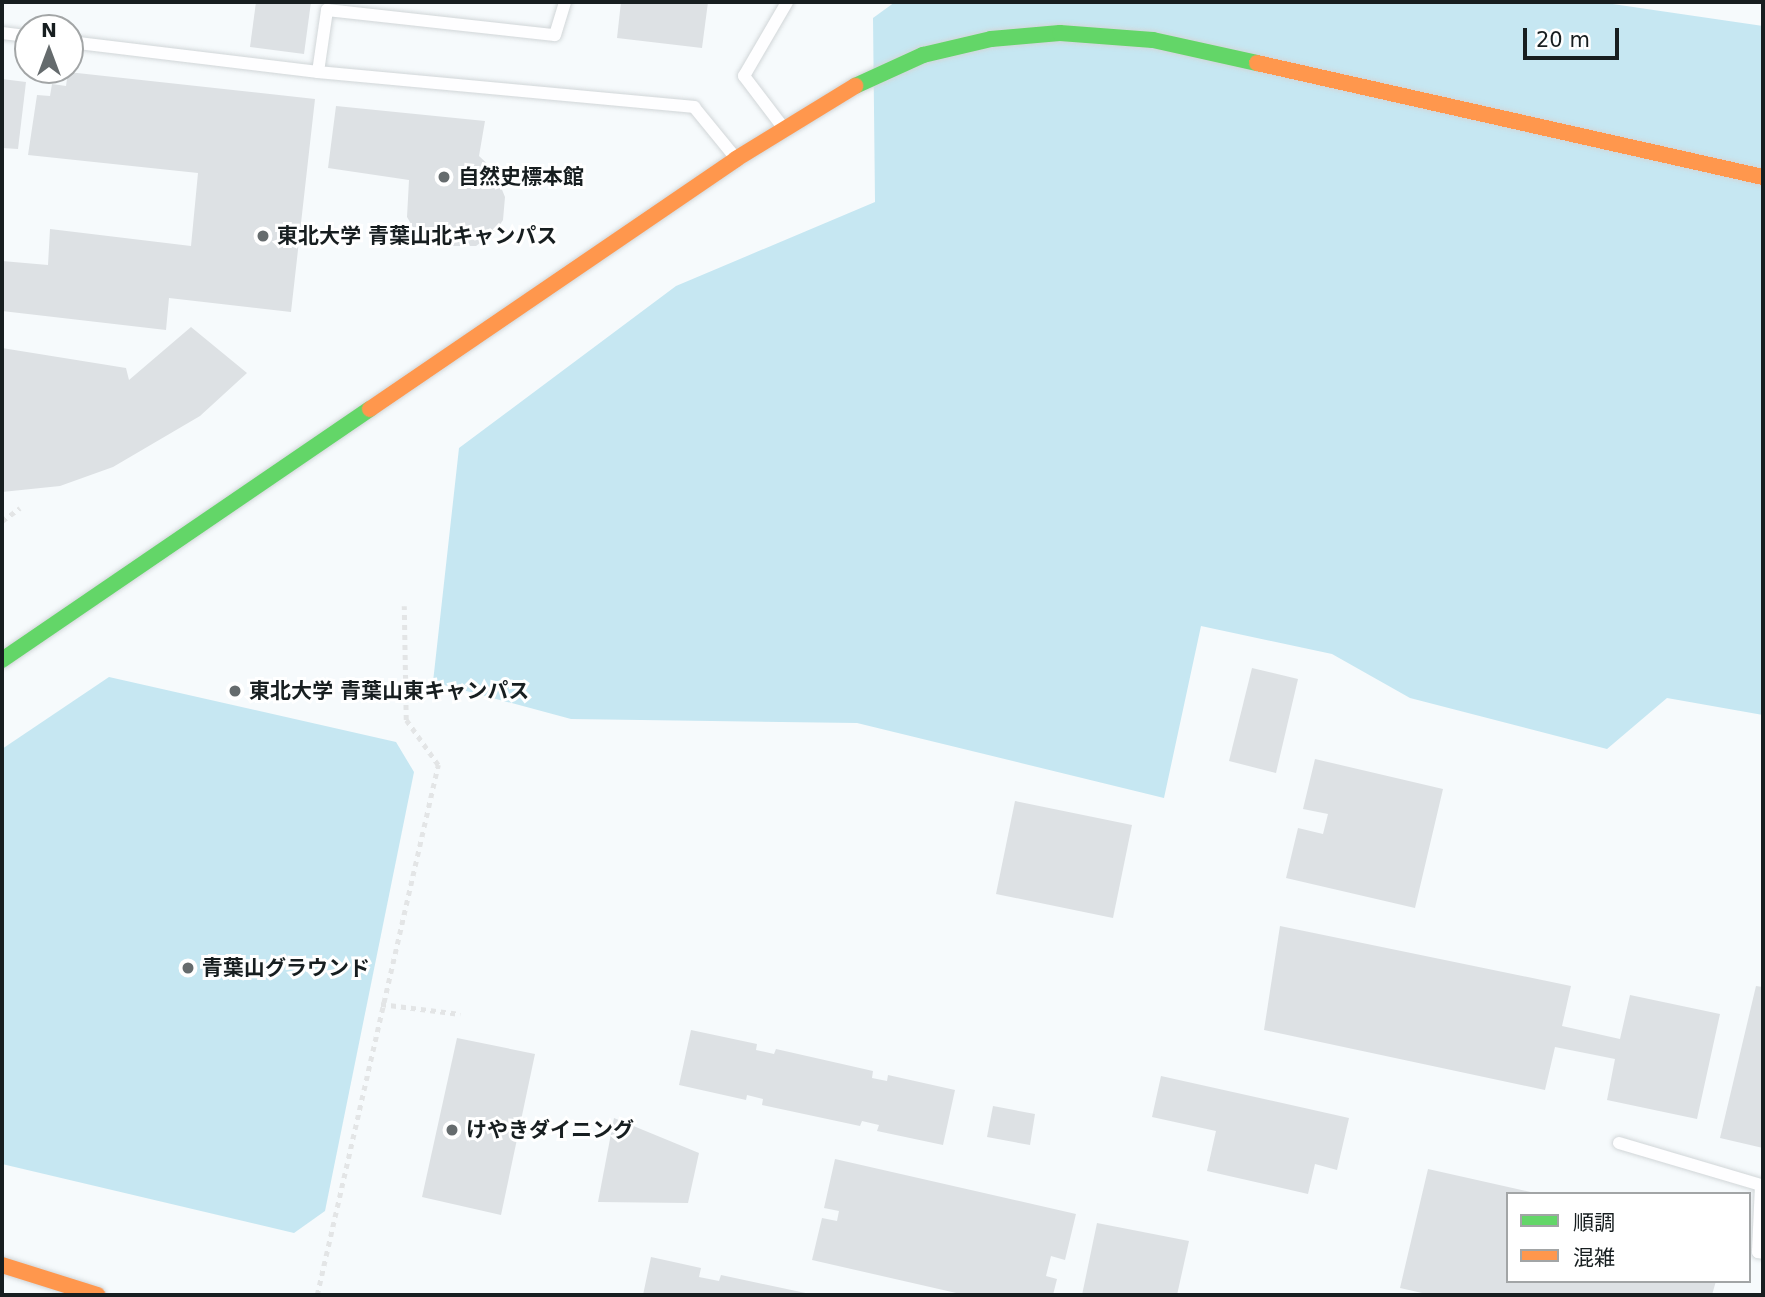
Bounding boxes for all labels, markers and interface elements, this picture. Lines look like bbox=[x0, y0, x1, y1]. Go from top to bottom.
north arrow bbox=[14, 14, 84, 84]
scale bar bbox=[1527, 14, 1623, 58]
text: N bbox=[41, 19, 57, 41]
text: 20 m bbox=[1536, 28, 1590, 52]
place label: 自然史標本館 bbox=[458, 164, 584, 190]
marker: 自然史標本館 bbox=[436, 169, 452, 185]
place label: 東北大学 青葉山北キャンパス bbox=[277, 223, 557, 249]
marker: 東北大学 青葉山北キャンパス bbox=[255, 228, 271, 244]
place label: 東北大学 青葉山東キャンパス bbox=[249, 678, 529, 704]
marker: 東北大学 青葉山東キャンパス bbox=[227, 683, 243, 699]
place label: 青葉山グラウンド bbox=[202, 955, 370, 981]
marker: 青葉山グラウンド bbox=[180, 960, 196, 976]
place label: けやきダイニング bbox=[466, 1117, 634, 1143]
marker: けやきダイニング bbox=[444, 1122, 460, 1138]
legend bbox=[1506, 1192, 1751, 1283]
text: 順調 bbox=[1573, 1211, 1615, 1235]
text: 混雑 bbox=[1573, 1246, 1615, 1270]

